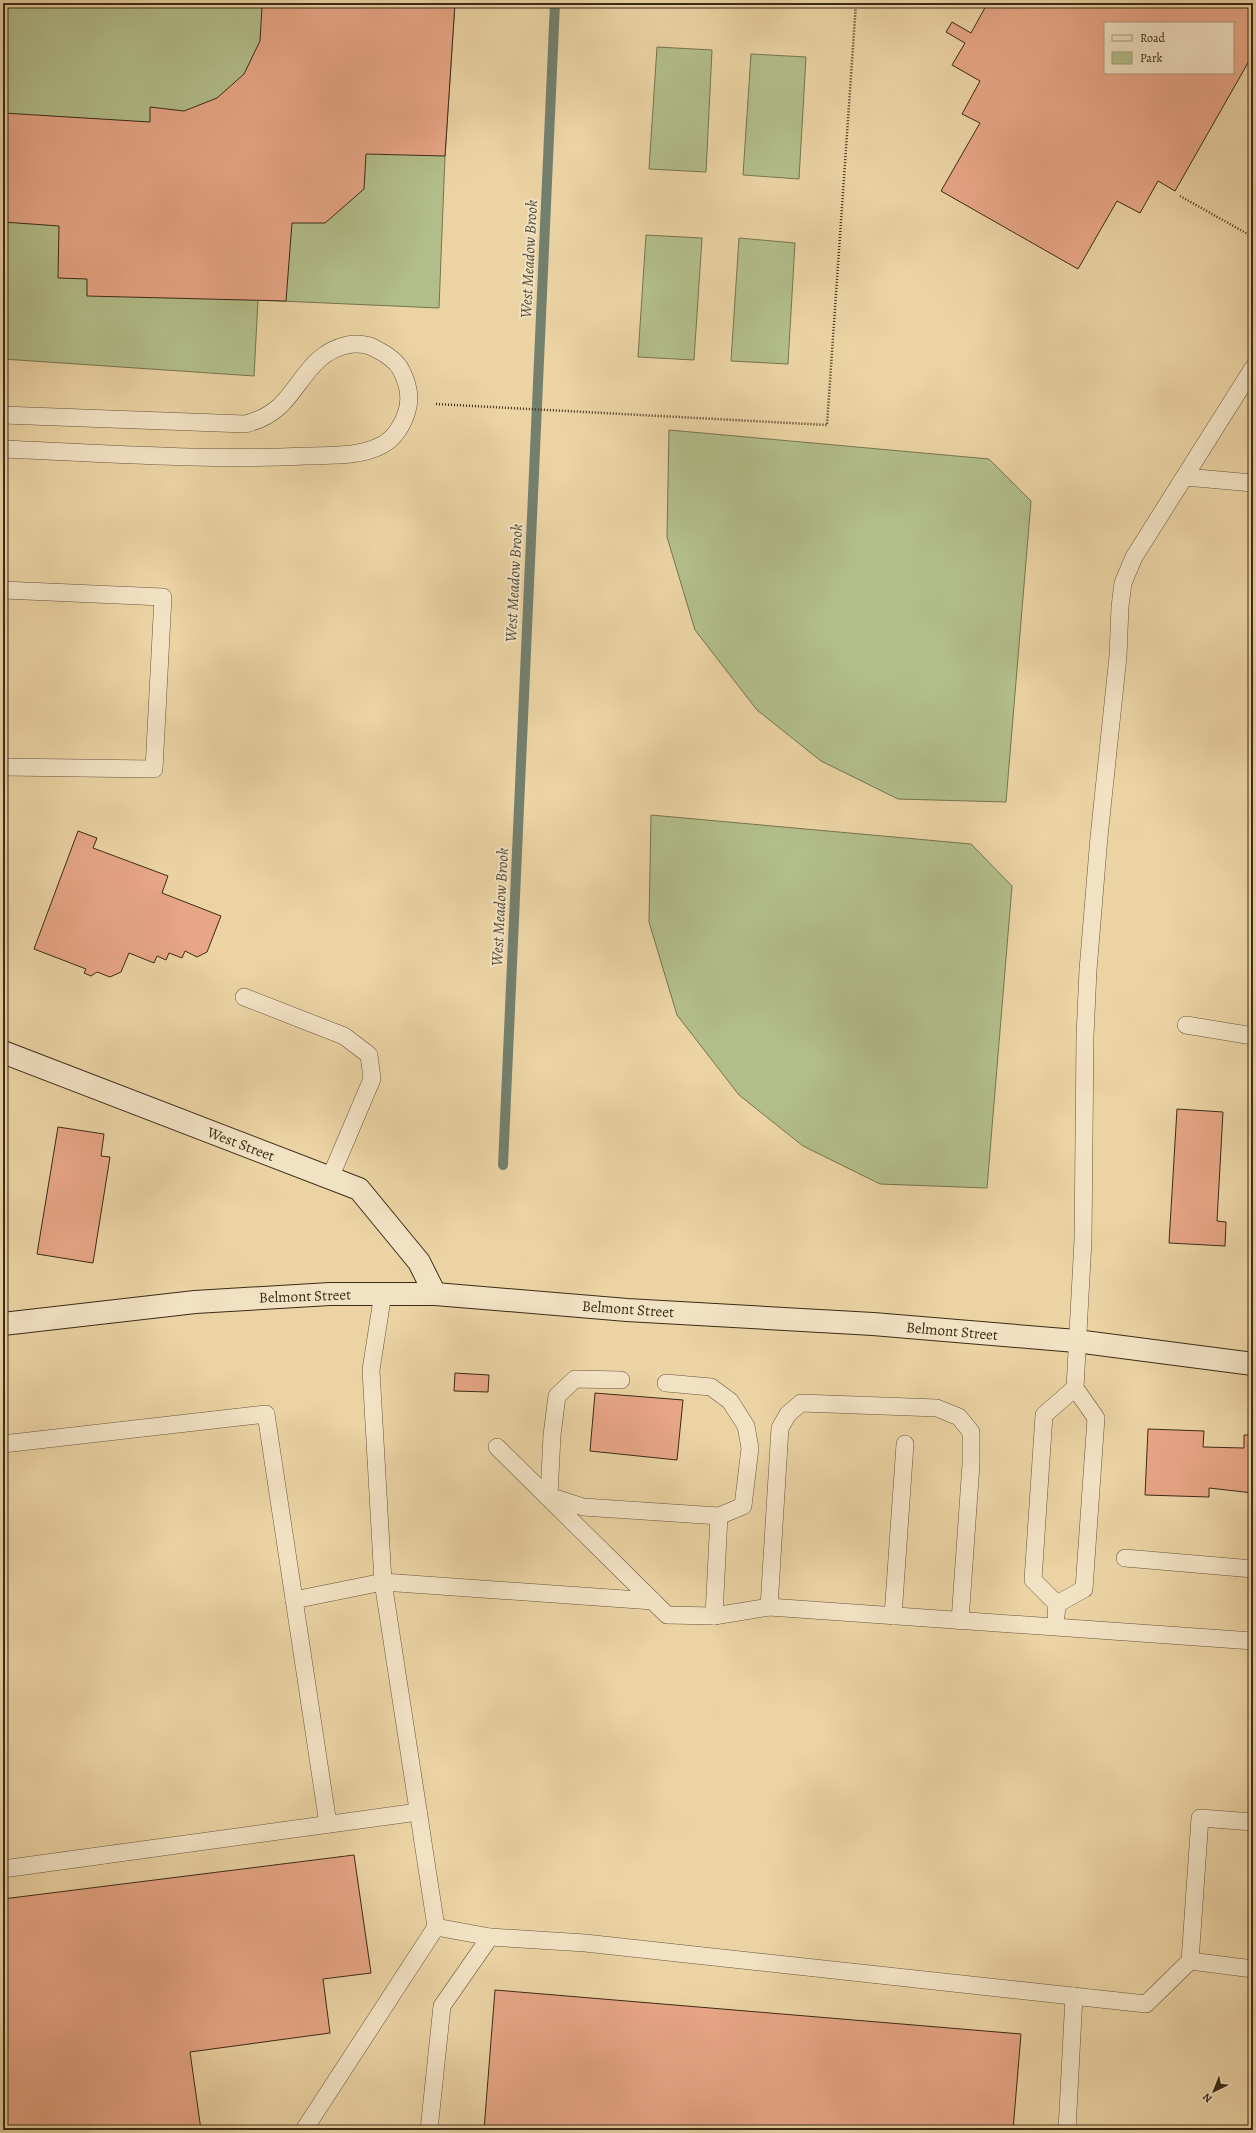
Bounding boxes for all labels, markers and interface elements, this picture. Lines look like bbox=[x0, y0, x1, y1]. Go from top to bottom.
legend bbox=[1104, 22, 1234, 74]
text: Road bbox=[1140, 30, 1166, 46]
text: Park bbox=[1140, 50, 1163, 66]
water label: West Meadow Brook bbox=[515, 199, 543, 319]
water label: West Meadow Brook bbox=[500, 523, 528, 643]
water label: West Meadow Brook bbox=[486, 847, 514, 967]
street label: West Street bbox=[204, 1122, 277, 1166]
street label: Belmont Street bbox=[259, 1284, 351, 1308]
street label: Belmont Street bbox=[581, 1296, 675, 1322]
street label: Belmont Street bbox=[905, 1317, 999, 1345]
north arrow bbox=[1194, 2071, 1234, 2111]
text: N bbox=[1199, 2090, 1216, 2106]

